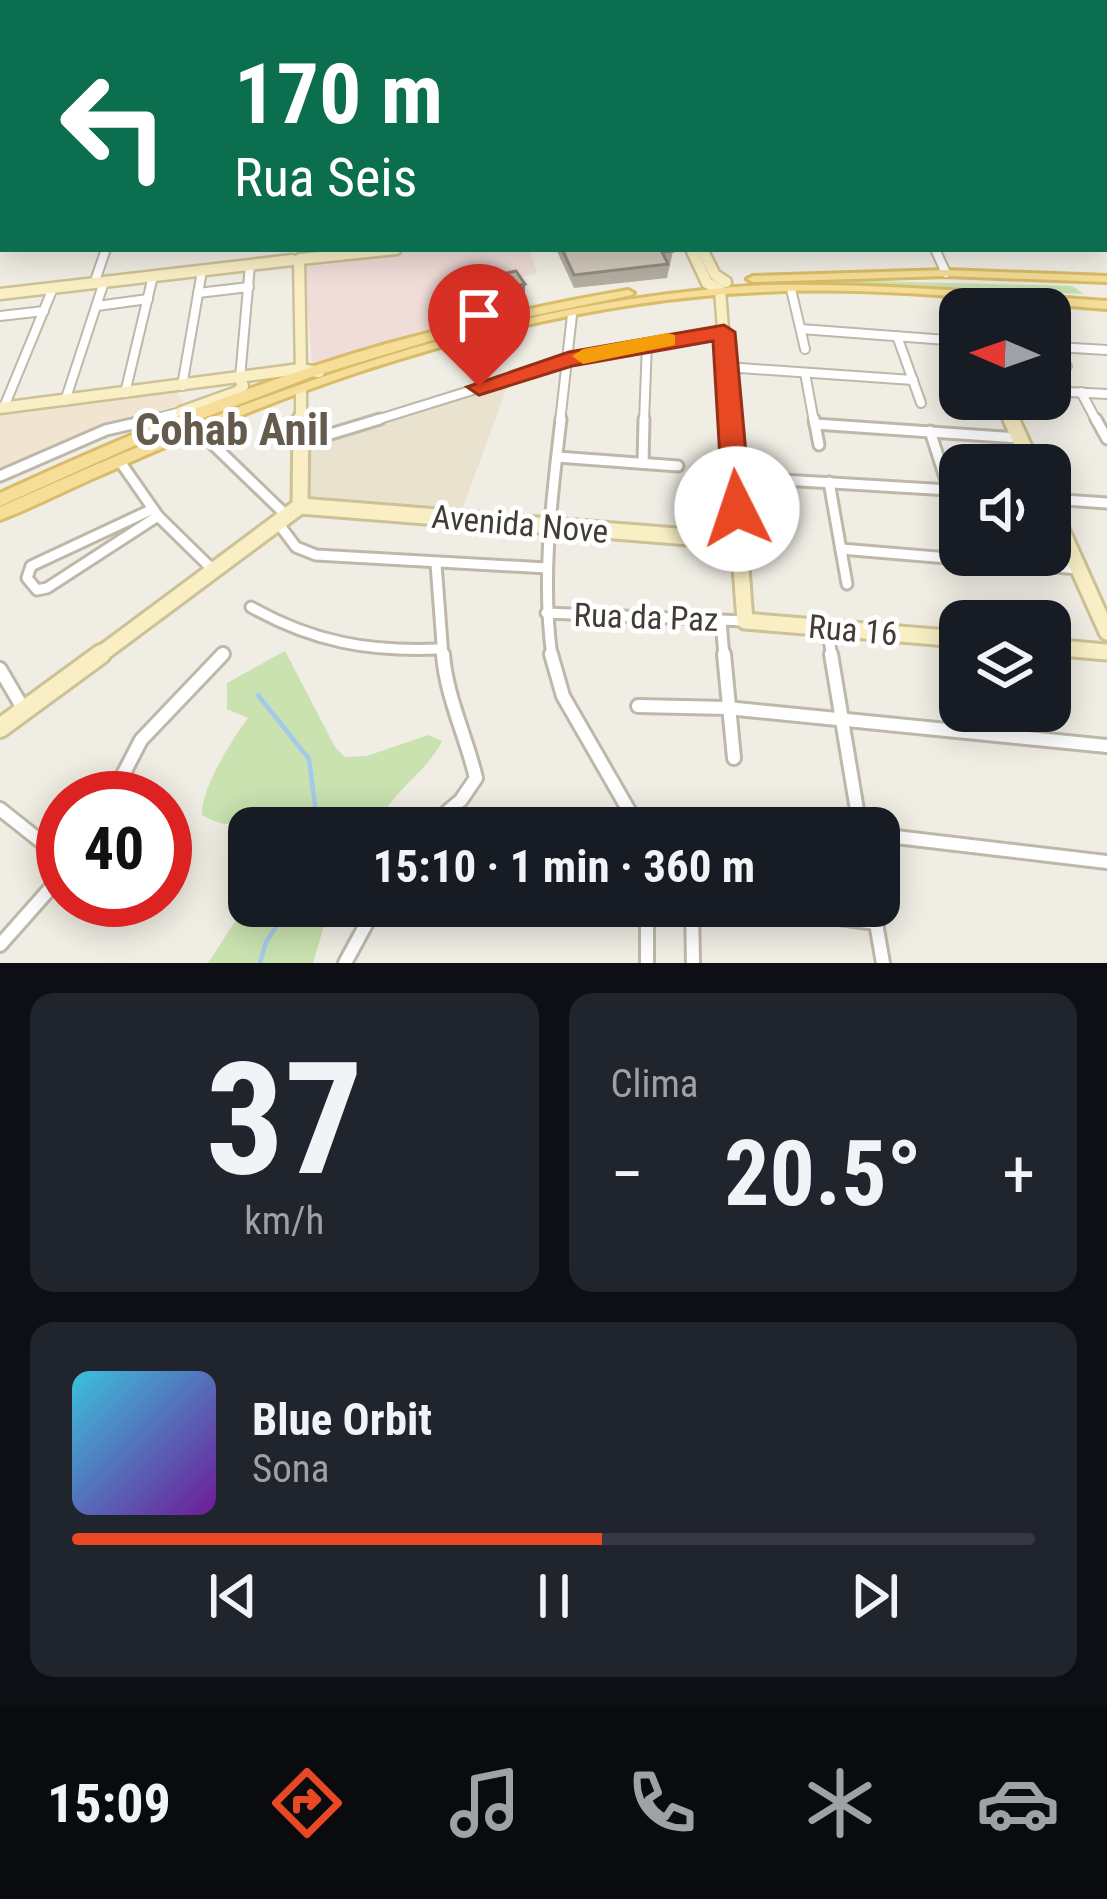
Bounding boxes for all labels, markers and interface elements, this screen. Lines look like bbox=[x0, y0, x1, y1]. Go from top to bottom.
text: 170 m bbox=[234, 45, 443, 144]
icon: left bbox=[36, 48, 192, 204]
text: Rua Seis bbox=[234, 146, 417, 209]
pin bbox=[428, 264, 530, 387]
icon: arrive bbox=[446, 282, 512, 348]
north arrow bbox=[939, 288, 1071, 420]
map controls bbox=[939, 288, 1071, 732]
district label: Cohab Anil bbox=[135, 403, 329, 456]
button: sound bbox=[939, 444, 1071, 576]
position arrow bbox=[674, 446, 800, 572]
street label: Avenida Nove bbox=[430, 497, 610, 551]
street label: Rua da Paz bbox=[573, 595, 719, 639]
button: layers bbox=[939, 600, 1071, 732]
street label: Rua 16 bbox=[807, 607, 899, 653]
speed limit sign: 40 bbox=[36, 771, 192, 927]
text: 15:10 · 1 min · 360 m bbox=[373, 840, 755, 893]
text: 37 bbox=[205, 1028, 363, 1211]
text: Clima bbox=[611, 1061, 699, 1107]
text: 20.5° bbox=[724, 1122, 922, 1227]
text: − bbox=[611, 1136, 644, 1213]
text: + bbox=[1002, 1136, 1035, 1213]
text: km/h bbox=[244, 1198, 324, 1244]
text: Blue Orbit bbox=[252, 1393, 432, 1446]
text: Sona bbox=[252, 1446, 329, 1492]
icon: previous bbox=[200, 1563, 266, 1629]
icon: pause bbox=[521, 1563, 587, 1629]
icon: next bbox=[842, 1563, 908, 1629]
icon: directions bbox=[265, 1761, 349, 1845]
icon: music bbox=[443, 1761, 527, 1845]
icon: phone bbox=[620, 1761, 704, 1845]
icon: climate bbox=[798, 1761, 882, 1845]
icon: car bbox=[976, 1761, 1060, 1845]
text: 15:09 bbox=[47, 1772, 171, 1835]

